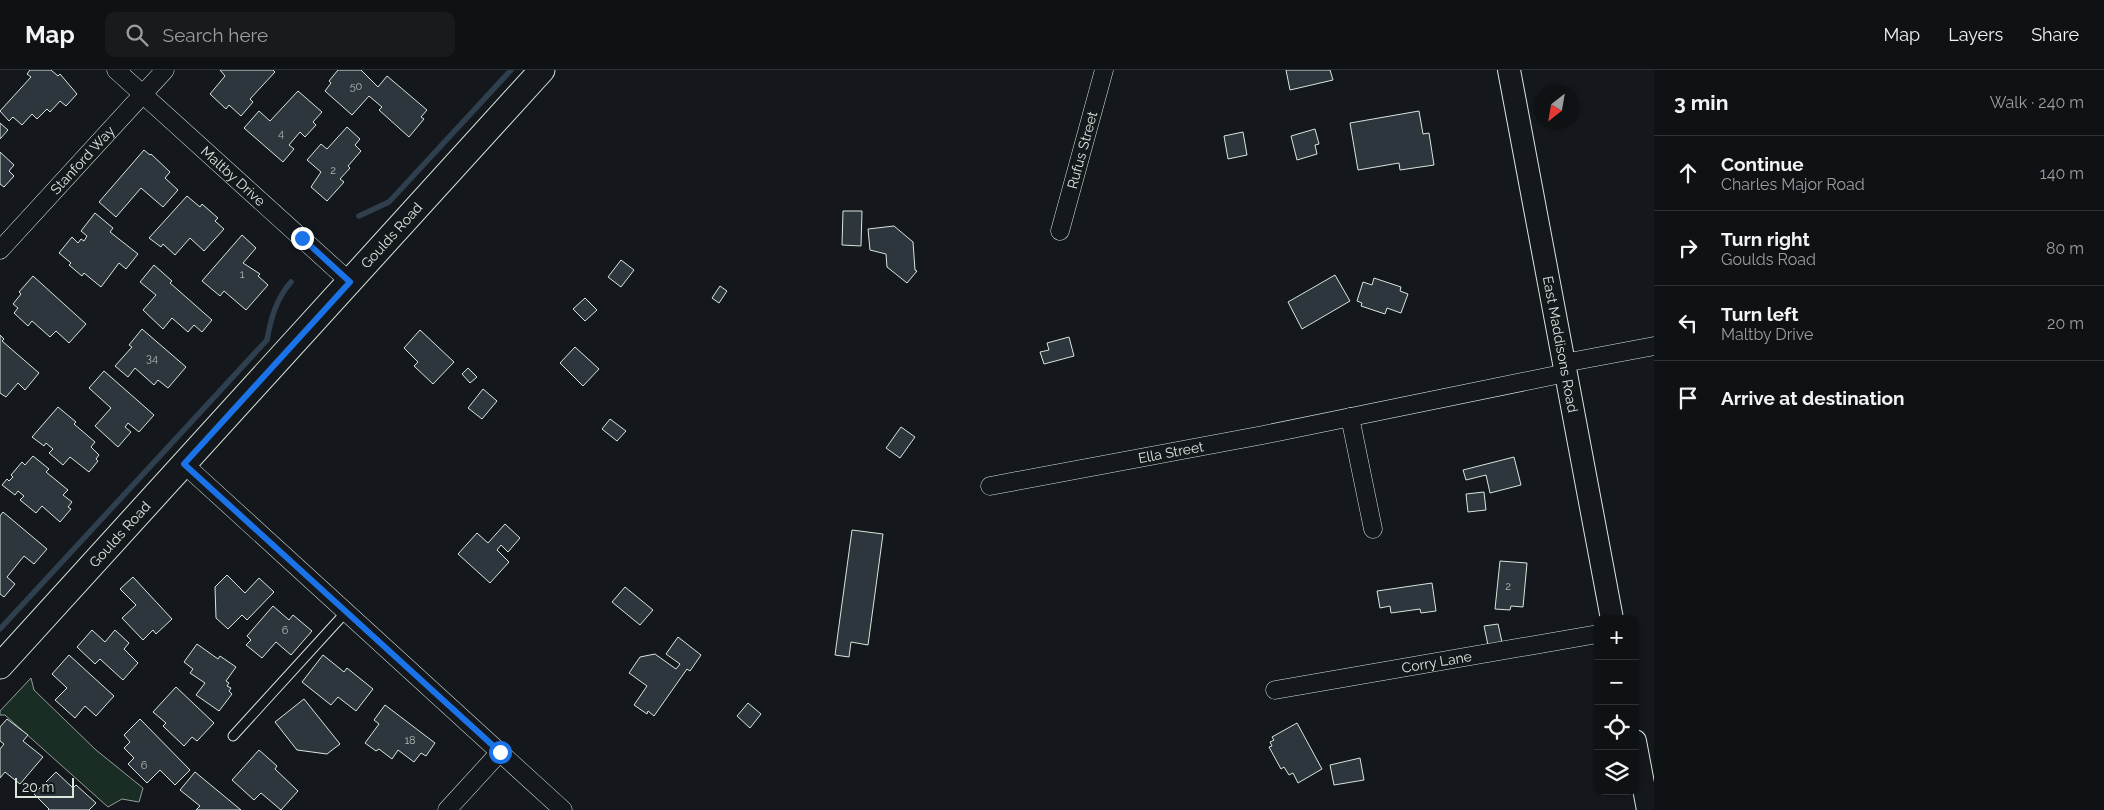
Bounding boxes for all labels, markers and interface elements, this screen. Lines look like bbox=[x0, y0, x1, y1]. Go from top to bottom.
search box bbox=[105, 12, 455, 57]
text: Map bbox=[25, 20, 75, 49]
icon: search bbox=[123, 21, 151, 49]
text: Search here bbox=[163, 24, 268, 46]
text: Map bbox=[1884, 24, 1920, 45]
text: Layers bbox=[1948, 24, 2003, 45]
text: Share bbox=[2031, 24, 2079, 45]
house number: 50 bbox=[350, 80, 363, 93]
north arrow bbox=[1534, 85, 1579, 130]
text: 3 min bbox=[1674, 90, 1728, 115]
text: Walk · 240 m bbox=[1990, 93, 2084, 112]
street label: Rufus Street bbox=[1064, 109, 1100, 190]
street label: Stanford Way bbox=[47, 122, 118, 198]
house number: 4 bbox=[278, 127, 284, 140]
street label: Maltby Drive bbox=[198, 143, 268, 209]
text: Continue bbox=[1721, 153, 1804, 175]
icon: ahead bbox=[1674, 159, 1702, 187]
house number: 2 bbox=[330, 164, 336, 177]
text: 140 m bbox=[2040, 164, 2084, 183]
text: Charles Major Road bbox=[1721, 175, 1865, 194]
street label: Goulds Road bbox=[358, 199, 425, 272]
route end bbox=[291, 227, 314, 250]
text: Turn right bbox=[1721, 228, 1810, 250]
icon: right bbox=[1674, 234, 1702, 262]
text: 80 m bbox=[2046, 239, 2084, 258]
text: Goulds Road bbox=[1721, 250, 1816, 269]
house number: 1 bbox=[240, 268, 245, 281]
street label: East Maddisons Road bbox=[1540, 275, 1581, 414]
text: Turn left bbox=[1721, 303, 1798, 325]
icon: left bbox=[1674, 309, 1702, 337]
text: 20 m bbox=[2047, 314, 2084, 333]
text: Maltby Drive bbox=[1721, 325, 1813, 344]
house number: 34 bbox=[146, 352, 158, 365]
icon: arrive bbox=[1674, 384, 1702, 412]
text: Arrive at destination bbox=[1721, 387, 1905, 409]
street label: Ella Street bbox=[1137, 438, 1205, 466]
street label: Goulds Road bbox=[86, 498, 154, 570]
house number: 2 bbox=[1505, 580, 1511, 593]
map controls bbox=[1594, 615, 1639, 795]
button: + bbox=[1594, 615, 1639, 660]
house number: 6 bbox=[282, 624, 289, 637]
street label: Corry Lane bbox=[1400, 648, 1473, 676]
button: − bbox=[1594, 660, 1639, 705]
button: locate bbox=[1594, 705, 1639, 750]
house number: 18 bbox=[404, 734, 416, 747]
route start bbox=[489, 741, 512, 764]
button: layers bbox=[1594, 750, 1639, 795]
house number: 6 bbox=[141, 759, 148, 772]
scale bar bbox=[15, 775, 74, 798]
text: 20 m bbox=[22, 779, 54, 795]

